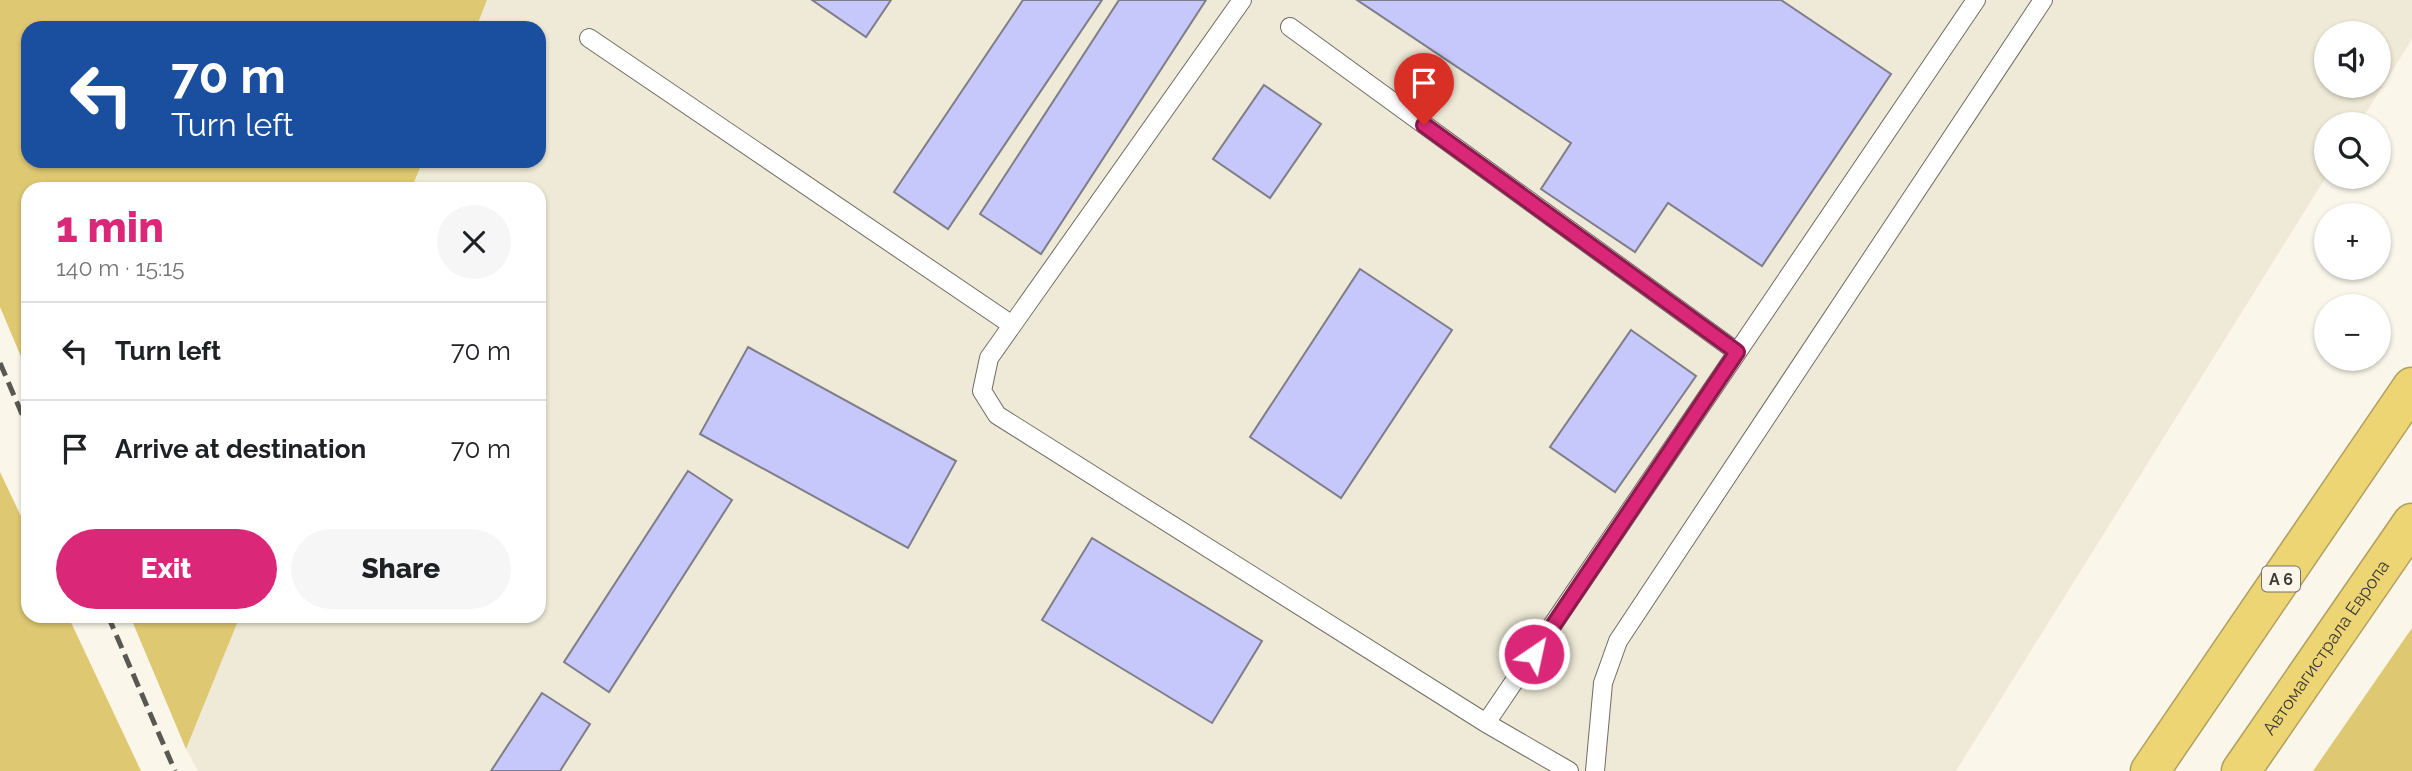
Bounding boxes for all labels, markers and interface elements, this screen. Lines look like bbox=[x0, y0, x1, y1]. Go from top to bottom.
map controls bbox=[2314, 21, 2391, 371]
button: sound bbox=[2314, 21, 2391, 98]
text: 70 m bbox=[171, 47, 286, 104]
icon: left bbox=[56, 49, 147, 140]
pin bbox=[1394, 53, 1454, 125]
icon: arrive bbox=[1405, 64, 1443, 102]
text: Turn left bbox=[171, 106, 293, 143]
button: search bbox=[2314, 112, 2391, 189]
text: 1 min bbox=[56, 203, 164, 252]
button: + bbox=[2314, 203, 2391, 280]
button: close bbox=[437, 205, 511, 279]
text: 140 m · 15:15 bbox=[56, 254, 185, 281]
button: − bbox=[2314, 294, 2391, 371]
icon: left bbox=[56, 332, 94, 370]
text: Turn left bbox=[115, 336, 221, 366]
text: 70 m bbox=[451, 336, 511, 366]
icon: arrive bbox=[56, 430, 94, 468]
text: Arrive at destination bbox=[115, 434, 366, 464]
text: 70 m bbox=[451, 434, 511, 464]
button: Exit bbox=[56, 529, 277, 609]
button: Share bbox=[291, 529, 511, 609]
street label: Автомагистрала Европа bbox=[2258, 556, 2393, 739]
road number: A 6 bbox=[2262, 566, 2300, 592]
position arrow bbox=[1497, 617, 1571, 691]

